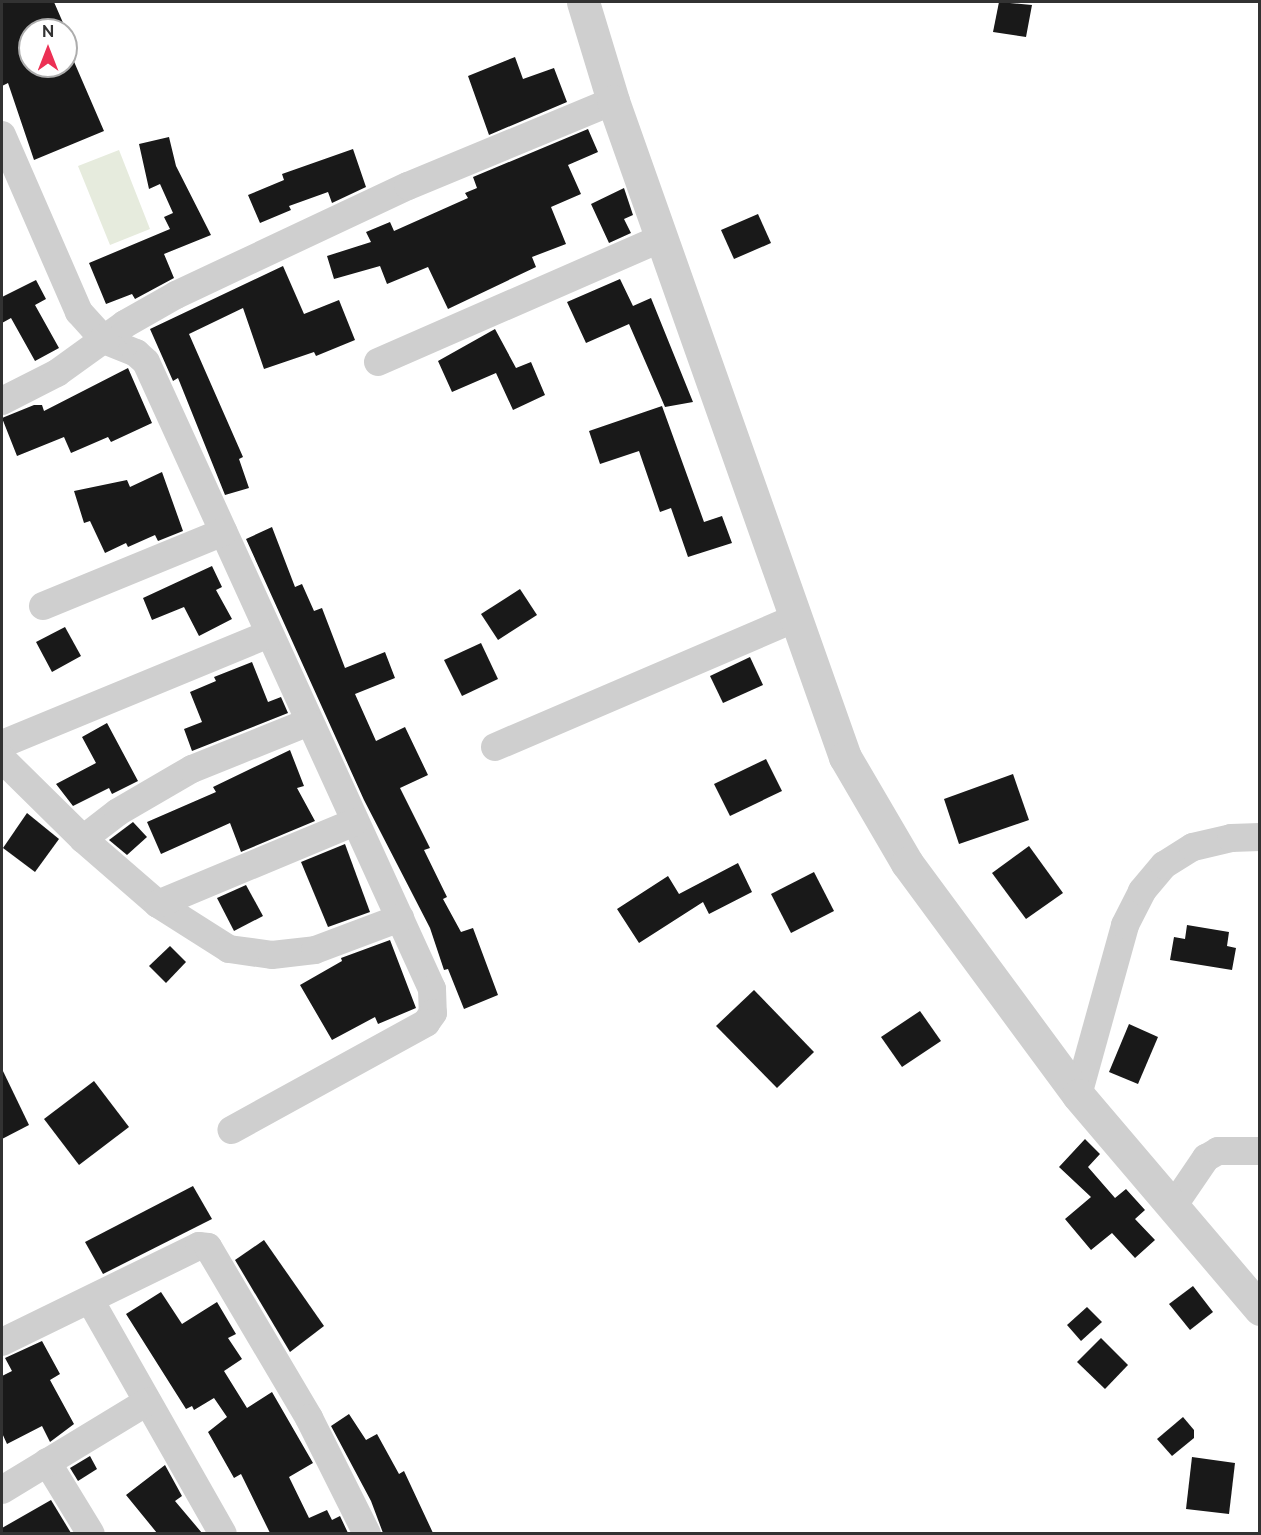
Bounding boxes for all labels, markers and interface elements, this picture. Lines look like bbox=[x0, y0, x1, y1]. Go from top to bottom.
north arrow bbox=[18, 18, 78, 78]
text: N bbox=[42, 22, 54, 41]

